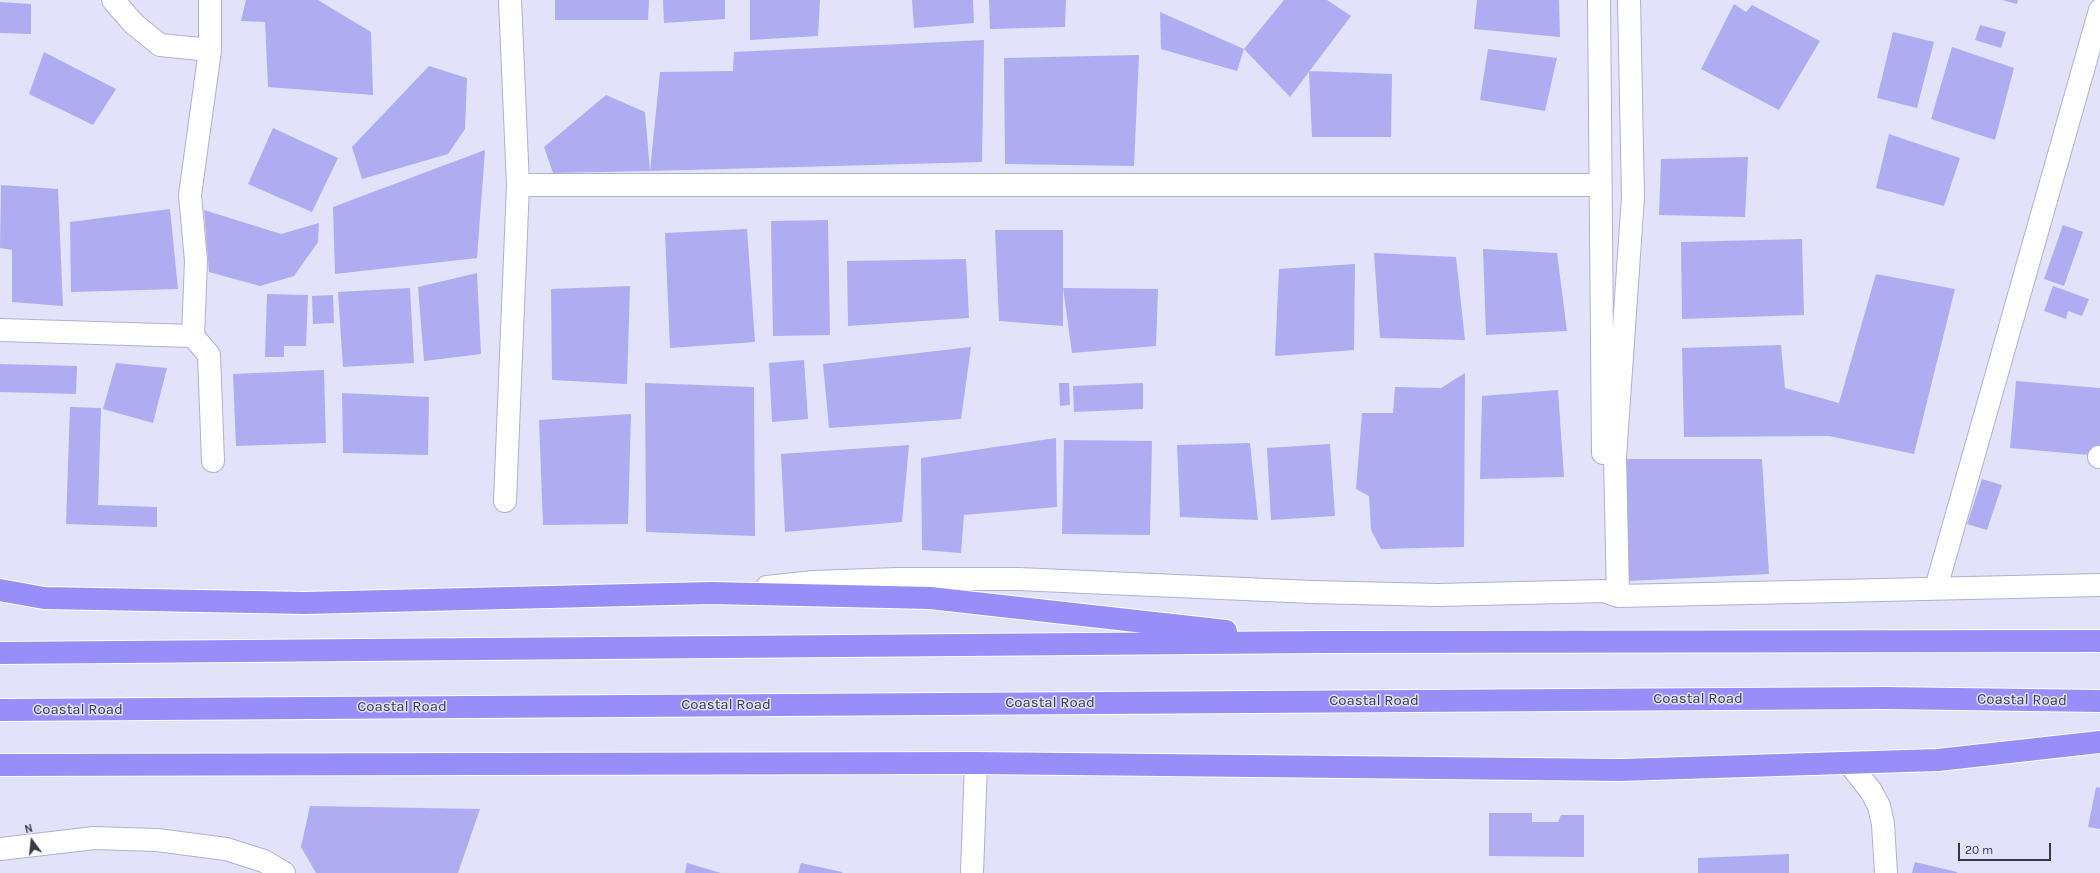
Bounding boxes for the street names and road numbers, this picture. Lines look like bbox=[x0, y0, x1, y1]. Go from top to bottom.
street label: Coastal Road bbox=[1653, 690, 1743, 708]
street label: Coastal Road bbox=[1977, 690, 2067, 710]
street label: Coastal Road bbox=[1329, 692, 1419, 710]
street label: Coastal Road bbox=[1005, 694, 1095, 712]
street label: Coastal Road bbox=[681, 696, 771, 714]
street label: Coastal Road bbox=[357, 698, 447, 716]
street label: Coastal Road bbox=[33, 701, 123, 719]

